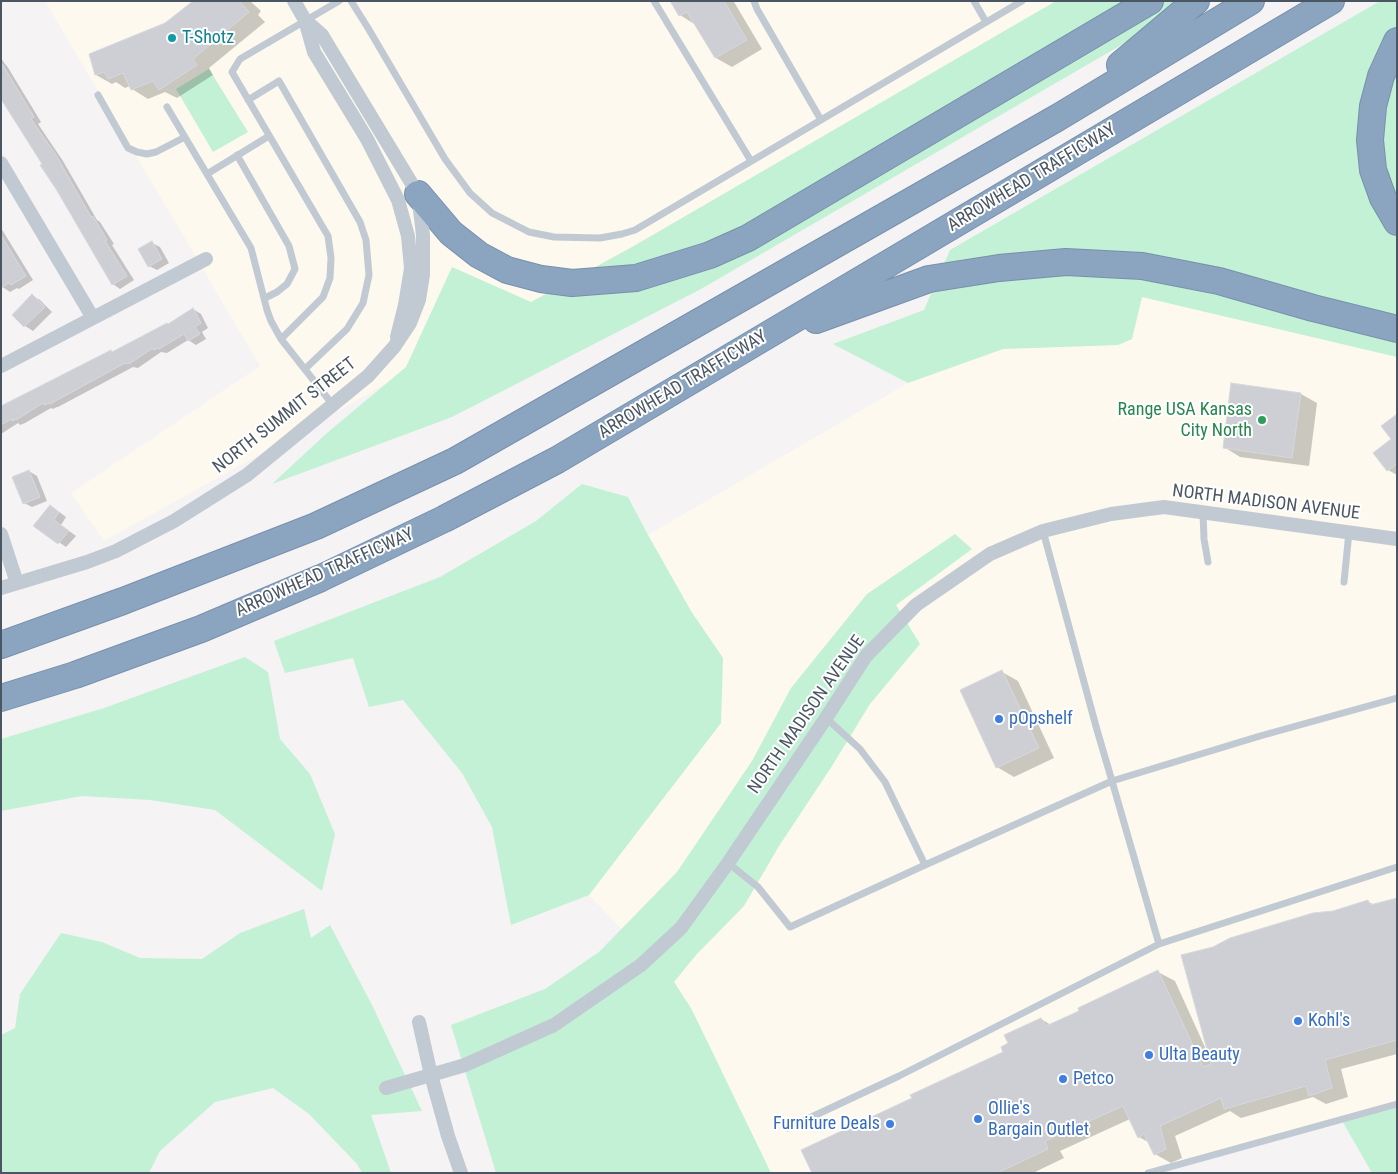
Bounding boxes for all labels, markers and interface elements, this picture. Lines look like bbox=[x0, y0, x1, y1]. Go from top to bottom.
place label: T-Shotz bbox=[182, 27, 234, 49]
marker: T-Shotz bbox=[166, 32, 178, 44]
street label: ARROWHEAD TRAFFICWAY bbox=[944, 119, 1120, 237]
street label: ARROWHEAD TRAFFICWAY bbox=[595, 326, 771, 444]
street label: NORTH SUMMIT STREET bbox=[209, 353, 361, 479]
place label: Range USA Kansas City North bbox=[1118, 399, 1252, 442]
marker: Range USA Kansas City North bbox=[1256, 414, 1268, 426]
street label: NORTH MADISON AVENUE bbox=[1171, 481, 1361, 525]
street label: ARROWHEAD TRAFFICWAY bbox=[233, 524, 417, 622]
street label: NORTH MADISON AVENUE bbox=[744, 632, 870, 798]
place label: pOpshelf bbox=[1009, 708, 1073, 730]
marker: pOpshelf bbox=[993, 713, 1005, 725]
place label: Kohl's bbox=[1308, 1010, 1350, 1032]
marker: Kohl's bbox=[1292, 1015, 1304, 1027]
place label: Ulta Beauty bbox=[1159, 1044, 1240, 1066]
marker: Ulta Beauty bbox=[1143, 1049, 1155, 1061]
place label: Petco bbox=[1073, 1068, 1114, 1090]
marker: Petco bbox=[1057, 1073, 1069, 1085]
place label: Ollie's Bargain Outlet bbox=[988, 1098, 1089, 1140]
place label: Furniture Deals bbox=[773, 1113, 880, 1135]
marker: Ollie's Bargain Outlet bbox=[972, 1113, 984, 1125]
marker: Furniture Deals bbox=[884, 1118, 896, 1130]

